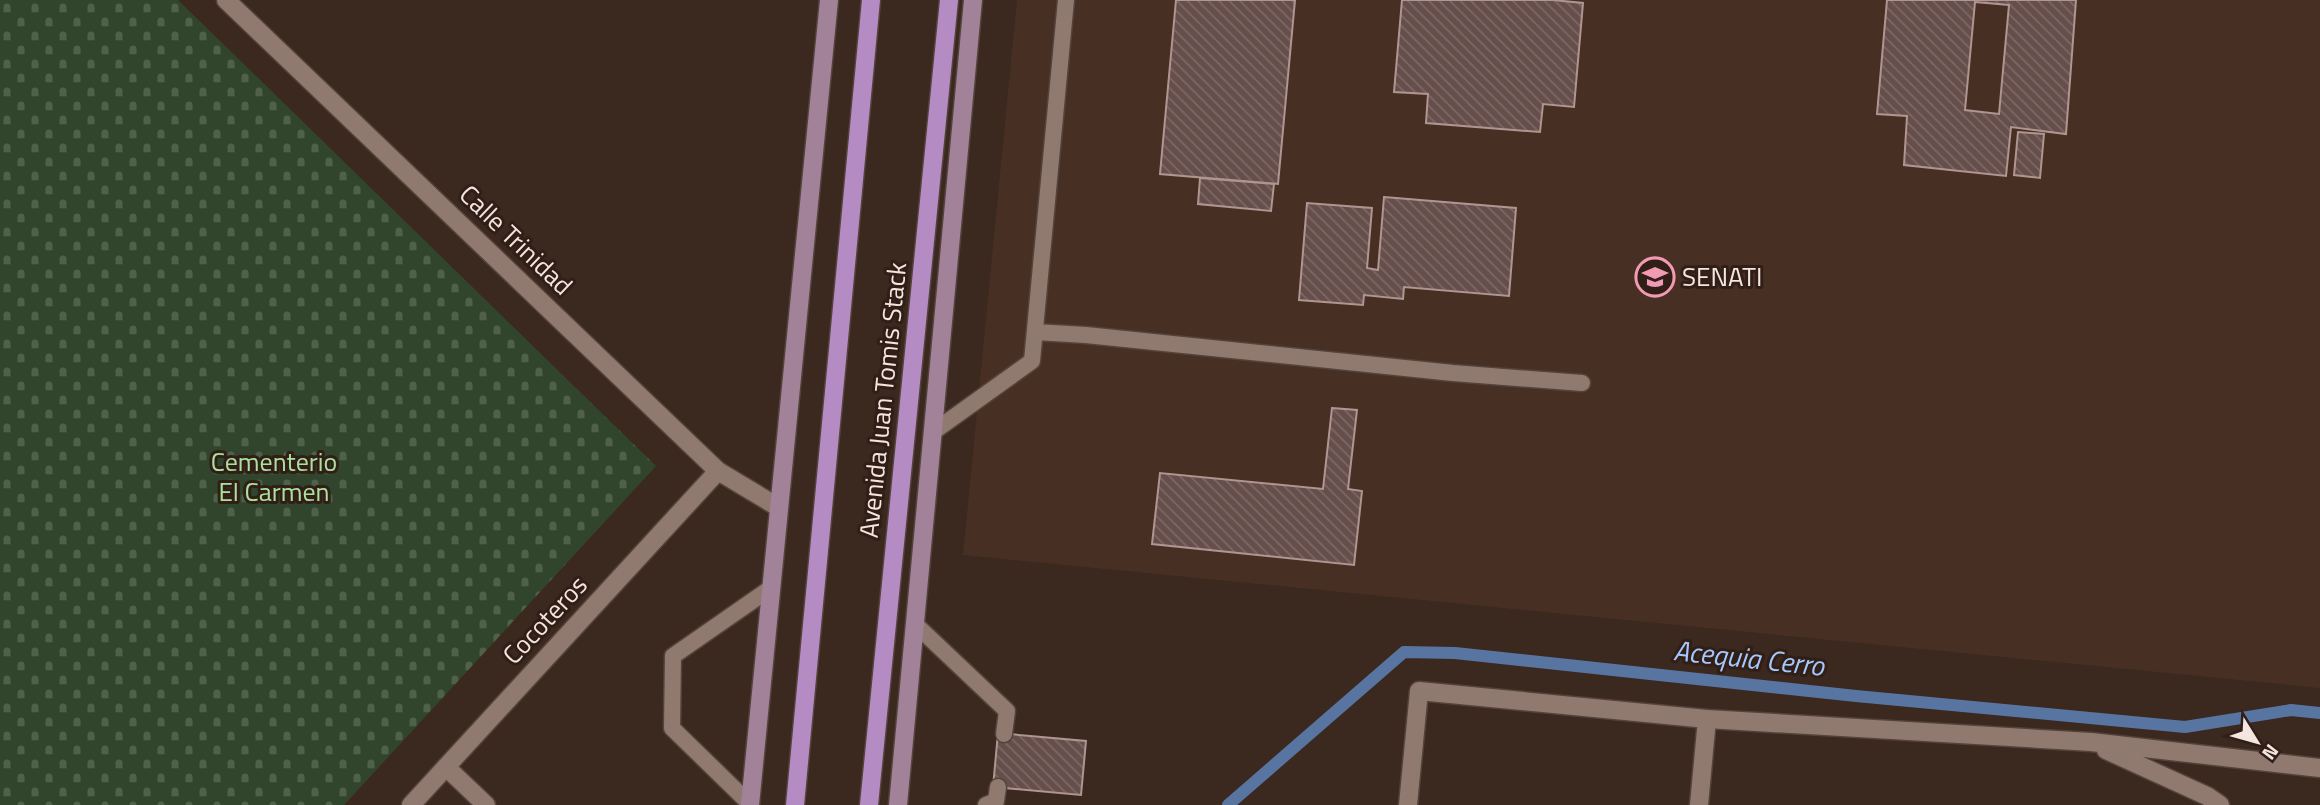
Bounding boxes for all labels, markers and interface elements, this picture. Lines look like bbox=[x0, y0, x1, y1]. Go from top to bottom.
street label: Calle Trinidad bbox=[451, 175, 582, 304]
school or university icon: SENATI bbox=[1634, 256, 1676, 298]
place label: SENATI bbox=[1682, 257, 1762, 296]
street label: Avenida Juan Tomis Stack bbox=[849, 260, 916, 540]
park label: Cementerio El Carmen bbox=[211, 442, 337, 511]
street label: Cocoteros bbox=[493, 566, 596, 673]
water label: Acequia Cerro bbox=[1672, 628, 1828, 687]
north arrow bbox=[2222, 707, 2292, 777]
text: N bbox=[2255, 739, 2287, 767]

